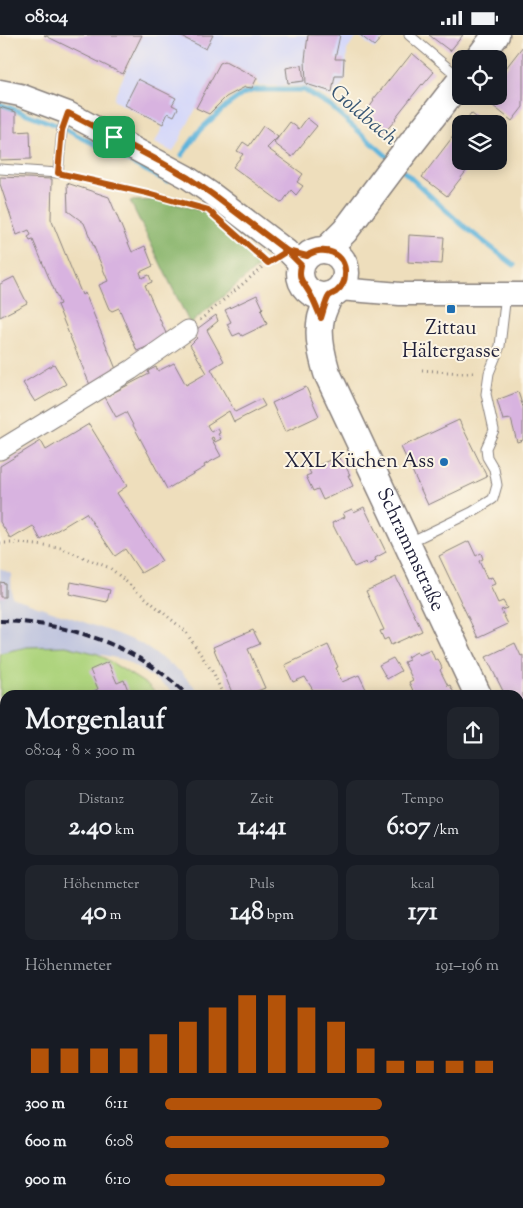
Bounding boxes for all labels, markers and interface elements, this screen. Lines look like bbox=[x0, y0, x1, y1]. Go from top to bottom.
text: 08:04 bbox=[25, 4, 68, 31]
map controls bbox=[452, 50, 507, 170]
button: locate bbox=[452, 50, 507, 105]
water label: Goldbach bbox=[323, 79, 403, 153]
button: layers bbox=[452, 115, 507, 170]
pin bbox=[93, 116, 135, 158]
icon: arrive bbox=[100, 123, 128, 151]
marker: Zittau Hältergasse bbox=[445, 303, 457, 315]
place label: Zittau Hältergasse bbox=[402, 315, 500, 367]
place label: XXL Küchen Ass bbox=[284, 448, 434, 477]
marker: XXL Küchen Ass bbox=[438, 456, 450, 468]
street label: Schrammstraße bbox=[368, 483, 451, 617]
text: Morgenlauf bbox=[25, 701, 165, 741]
button: share bbox=[447, 707, 499, 759]
text: 08:04 · 8 × 300 m bbox=[25, 740, 135, 763]
text: Distanz bbox=[79, 790, 124, 810]
text: Zeit bbox=[250, 790, 274, 810]
text: Tempo bbox=[402, 790, 444, 810]
text: 2.40 bbox=[68, 810, 112, 846]
text: 14:41 bbox=[238, 810, 286, 846]
text: 6:07 bbox=[386, 810, 431, 846]
text: km bbox=[112, 821, 134, 841]
text: /km bbox=[431, 821, 459, 841]
text: Höhenmeter bbox=[63, 875, 139, 895]
text: Puls bbox=[249, 875, 275, 895]
text: kcal bbox=[411, 875, 435, 895]
text: 40 bbox=[81, 895, 107, 931]
text: 148 bbox=[230, 895, 264, 931]
text: 171 bbox=[408, 895, 437, 931]
text: m bbox=[107, 906, 121, 926]
text: bpm bbox=[264, 906, 294, 926]
text: Höhenmeter bbox=[25, 955, 112, 978]
text: 191–196 m bbox=[435, 955, 499, 978]
text: 300 m bbox=[25, 1093, 65, 1116]
text: 6:11 bbox=[105, 1093, 128, 1116]
text: 600 m bbox=[25, 1131, 67, 1154]
text: 6:08 bbox=[105, 1131, 133, 1154]
text: 900 m bbox=[25, 1169, 66, 1192]
text: 6:10 bbox=[105, 1169, 131, 1192]

